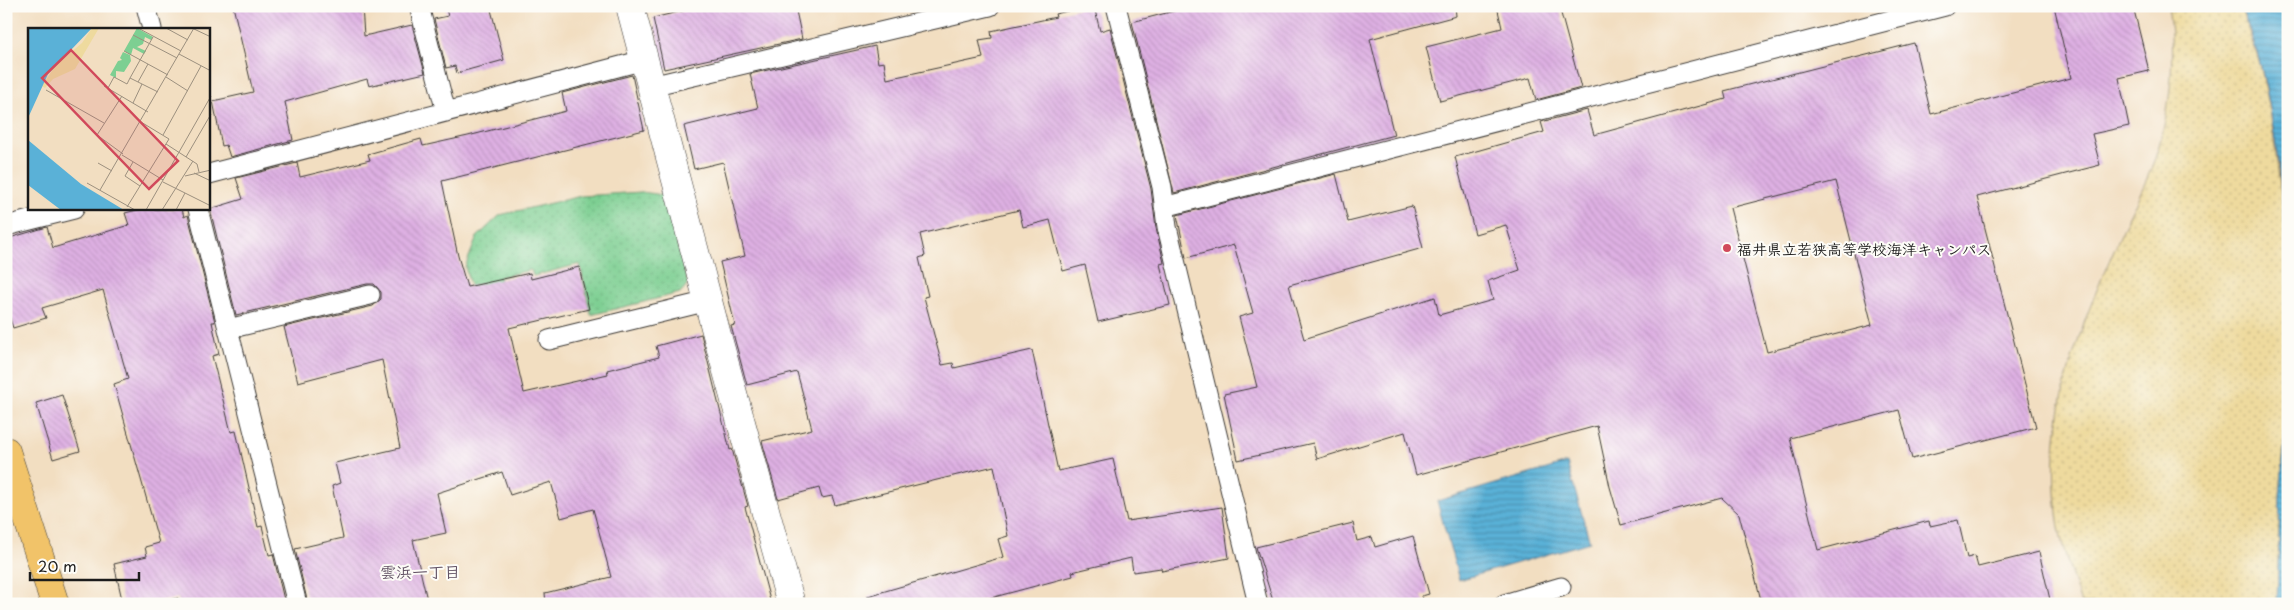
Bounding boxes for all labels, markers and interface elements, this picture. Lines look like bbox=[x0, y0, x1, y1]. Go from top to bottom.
inset map bbox=[28, 28, 210, 210]
place label: 福井県立若狭高等学校海洋キャンパス bbox=[1737, 237, 1991, 260]
marker: 福井県立若狭高等学校海洋キャンパス bbox=[1721, 242, 1733, 254]
scale bar bbox=[30, 550, 139, 582]
text: 20 m bbox=[38, 554, 77, 577]
district label: 雲浜一丁目 bbox=[380, 559, 460, 583]

